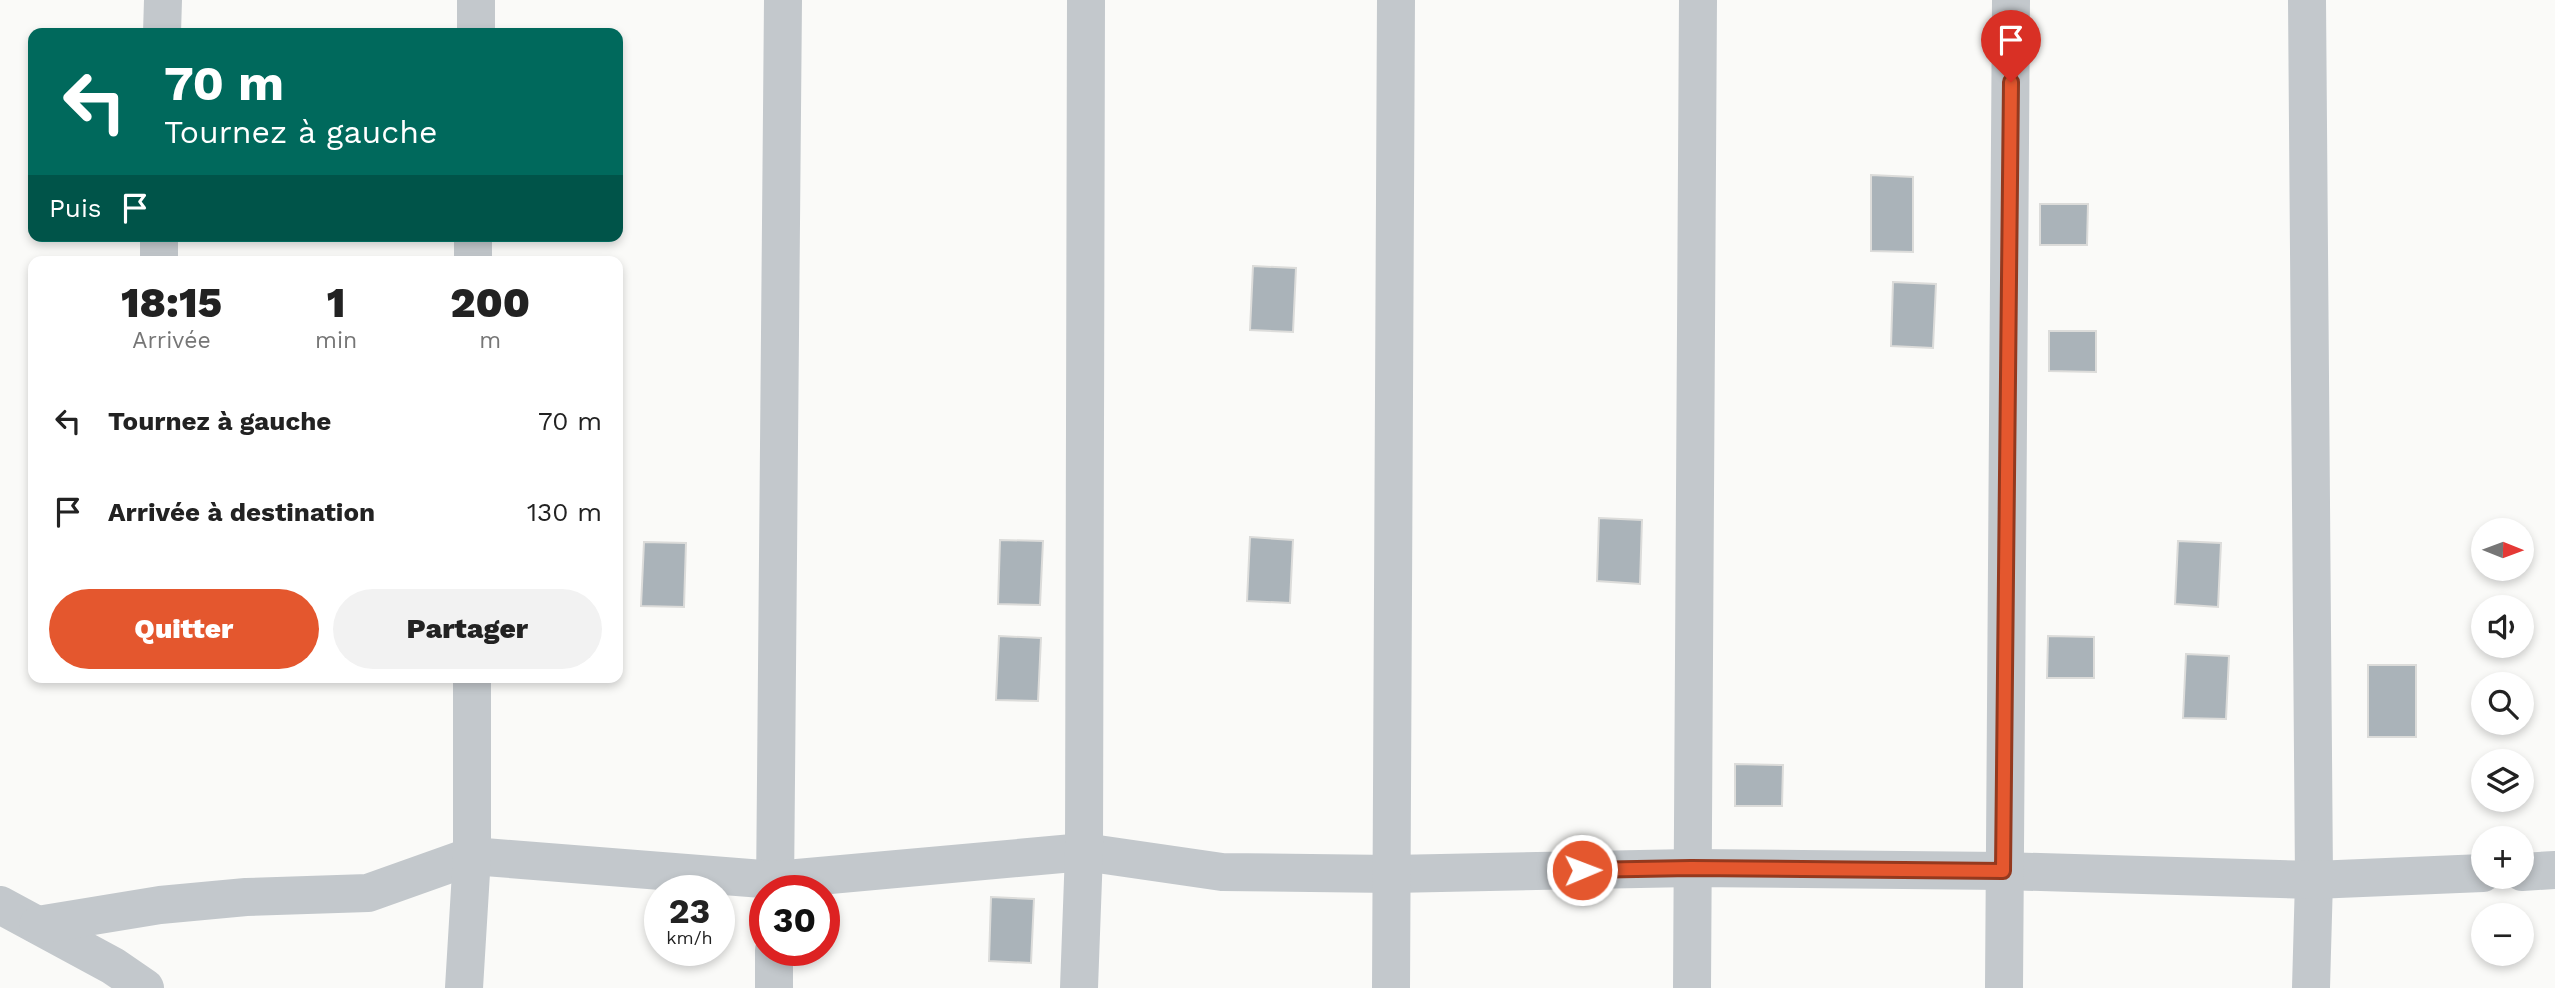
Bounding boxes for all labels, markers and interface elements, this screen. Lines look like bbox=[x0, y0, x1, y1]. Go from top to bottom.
pin bbox=[1981, 10, 2041, 82]
icon: arrive bbox=[1992, 21, 2030, 59]
text: 70 m bbox=[164, 54, 284, 112]
icon: left bbox=[49, 56, 140, 147]
text: Tournez à gauche bbox=[164, 113, 437, 151]
icon: arrive bbox=[116, 189, 154, 227]
text: Puis bbox=[49, 193, 102, 223]
text: 18:15 bbox=[121, 278, 222, 327]
text: 1 bbox=[327, 278, 345, 327]
text: 200 bbox=[450, 278, 530, 327]
text: Arrivée bbox=[132, 327, 211, 354]
text: min bbox=[315, 327, 357, 354]
text: m bbox=[479, 327, 501, 354]
icon: left bbox=[49, 402, 87, 440]
text: Tournez à gauche bbox=[108, 406, 331, 436]
text: 70 m bbox=[538, 406, 602, 436]
icon: arrive bbox=[49, 493, 87, 531]
text: Arrivée à destination bbox=[108, 497, 375, 527]
text: 130 m bbox=[527, 497, 602, 527]
north arrow bbox=[2471, 518, 2534, 581]
map controls bbox=[2471, 518, 2534, 966]
button: Quitter bbox=[49, 589, 319, 669]
button: Partager bbox=[333, 589, 602, 669]
button: sound bbox=[2471, 595, 2534, 658]
button: search bbox=[2471, 672, 2534, 735]
button: layers bbox=[2471, 749, 2534, 812]
button: + bbox=[2471, 826, 2534, 889]
position arrow bbox=[1545, 833, 1619, 907]
speed limit sign: 30 bbox=[749, 875, 840, 966]
text: 23 bbox=[669, 890, 710, 932]
button: − bbox=[2471, 903, 2534, 966]
text: km/h bbox=[666, 927, 713, 948]

